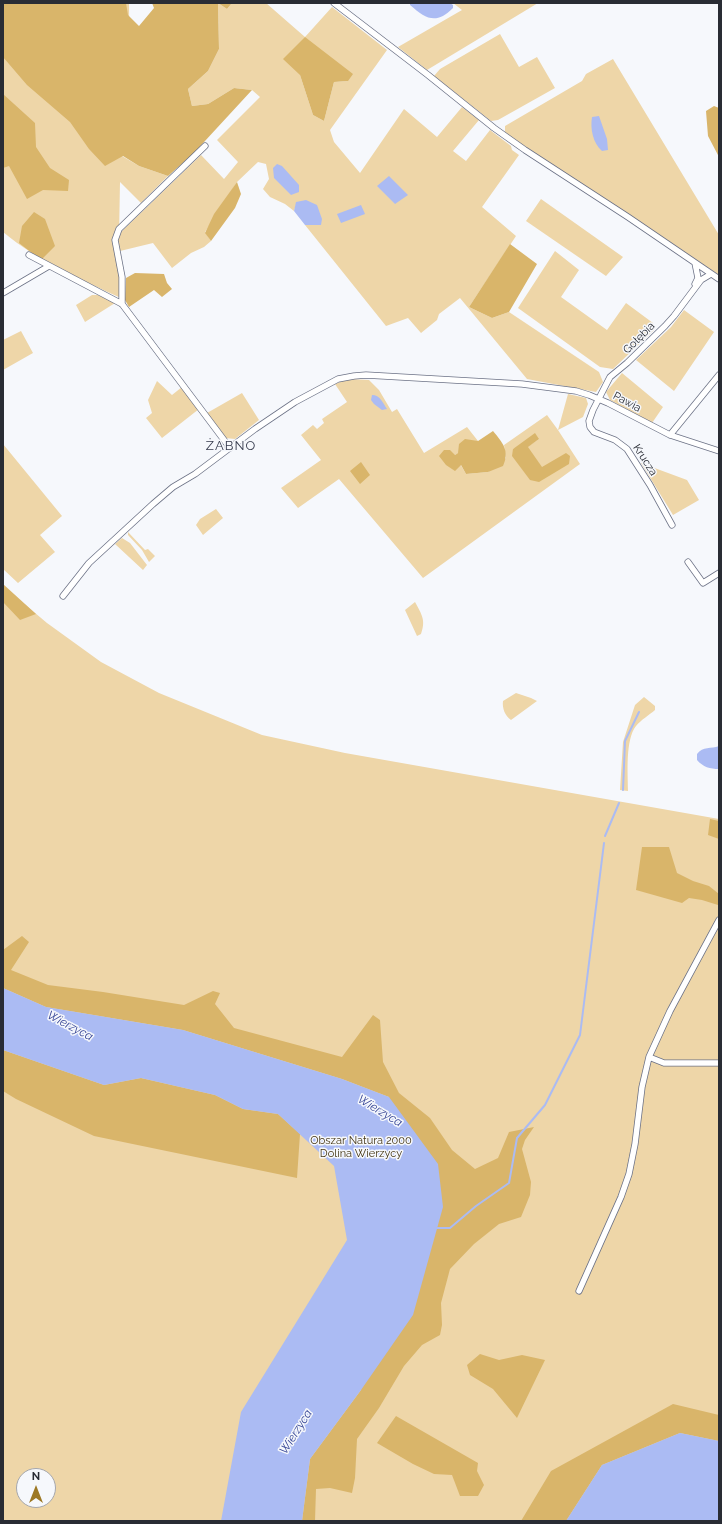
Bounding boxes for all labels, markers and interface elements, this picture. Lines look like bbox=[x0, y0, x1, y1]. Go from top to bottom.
street label: Gołębia bbox=[620, 319, 658, 357]
street label: Pawia bbox=[611, 389, 643, 415]
district label: ŻABNO bbox=[206, 438, 256, 454]
street label: Krucza bbox=[630, 442, 660, 478]
water label: Wierzyca bbox=[45, 1008, 95, 1044]
water label: Wierzyca bbox=[355, 1092, 405, 1130]
park label: Obszar Natura 2000 Dolina Wierzycy bbox=[310, 1134, 412, 1160]
water label: Wierzyca bbox=[277, 1407, 315, 1457]
north arrow bbox=[16, 1468, 56, 1508]
text: N bbox=[32, 1470, 40, 1483]

